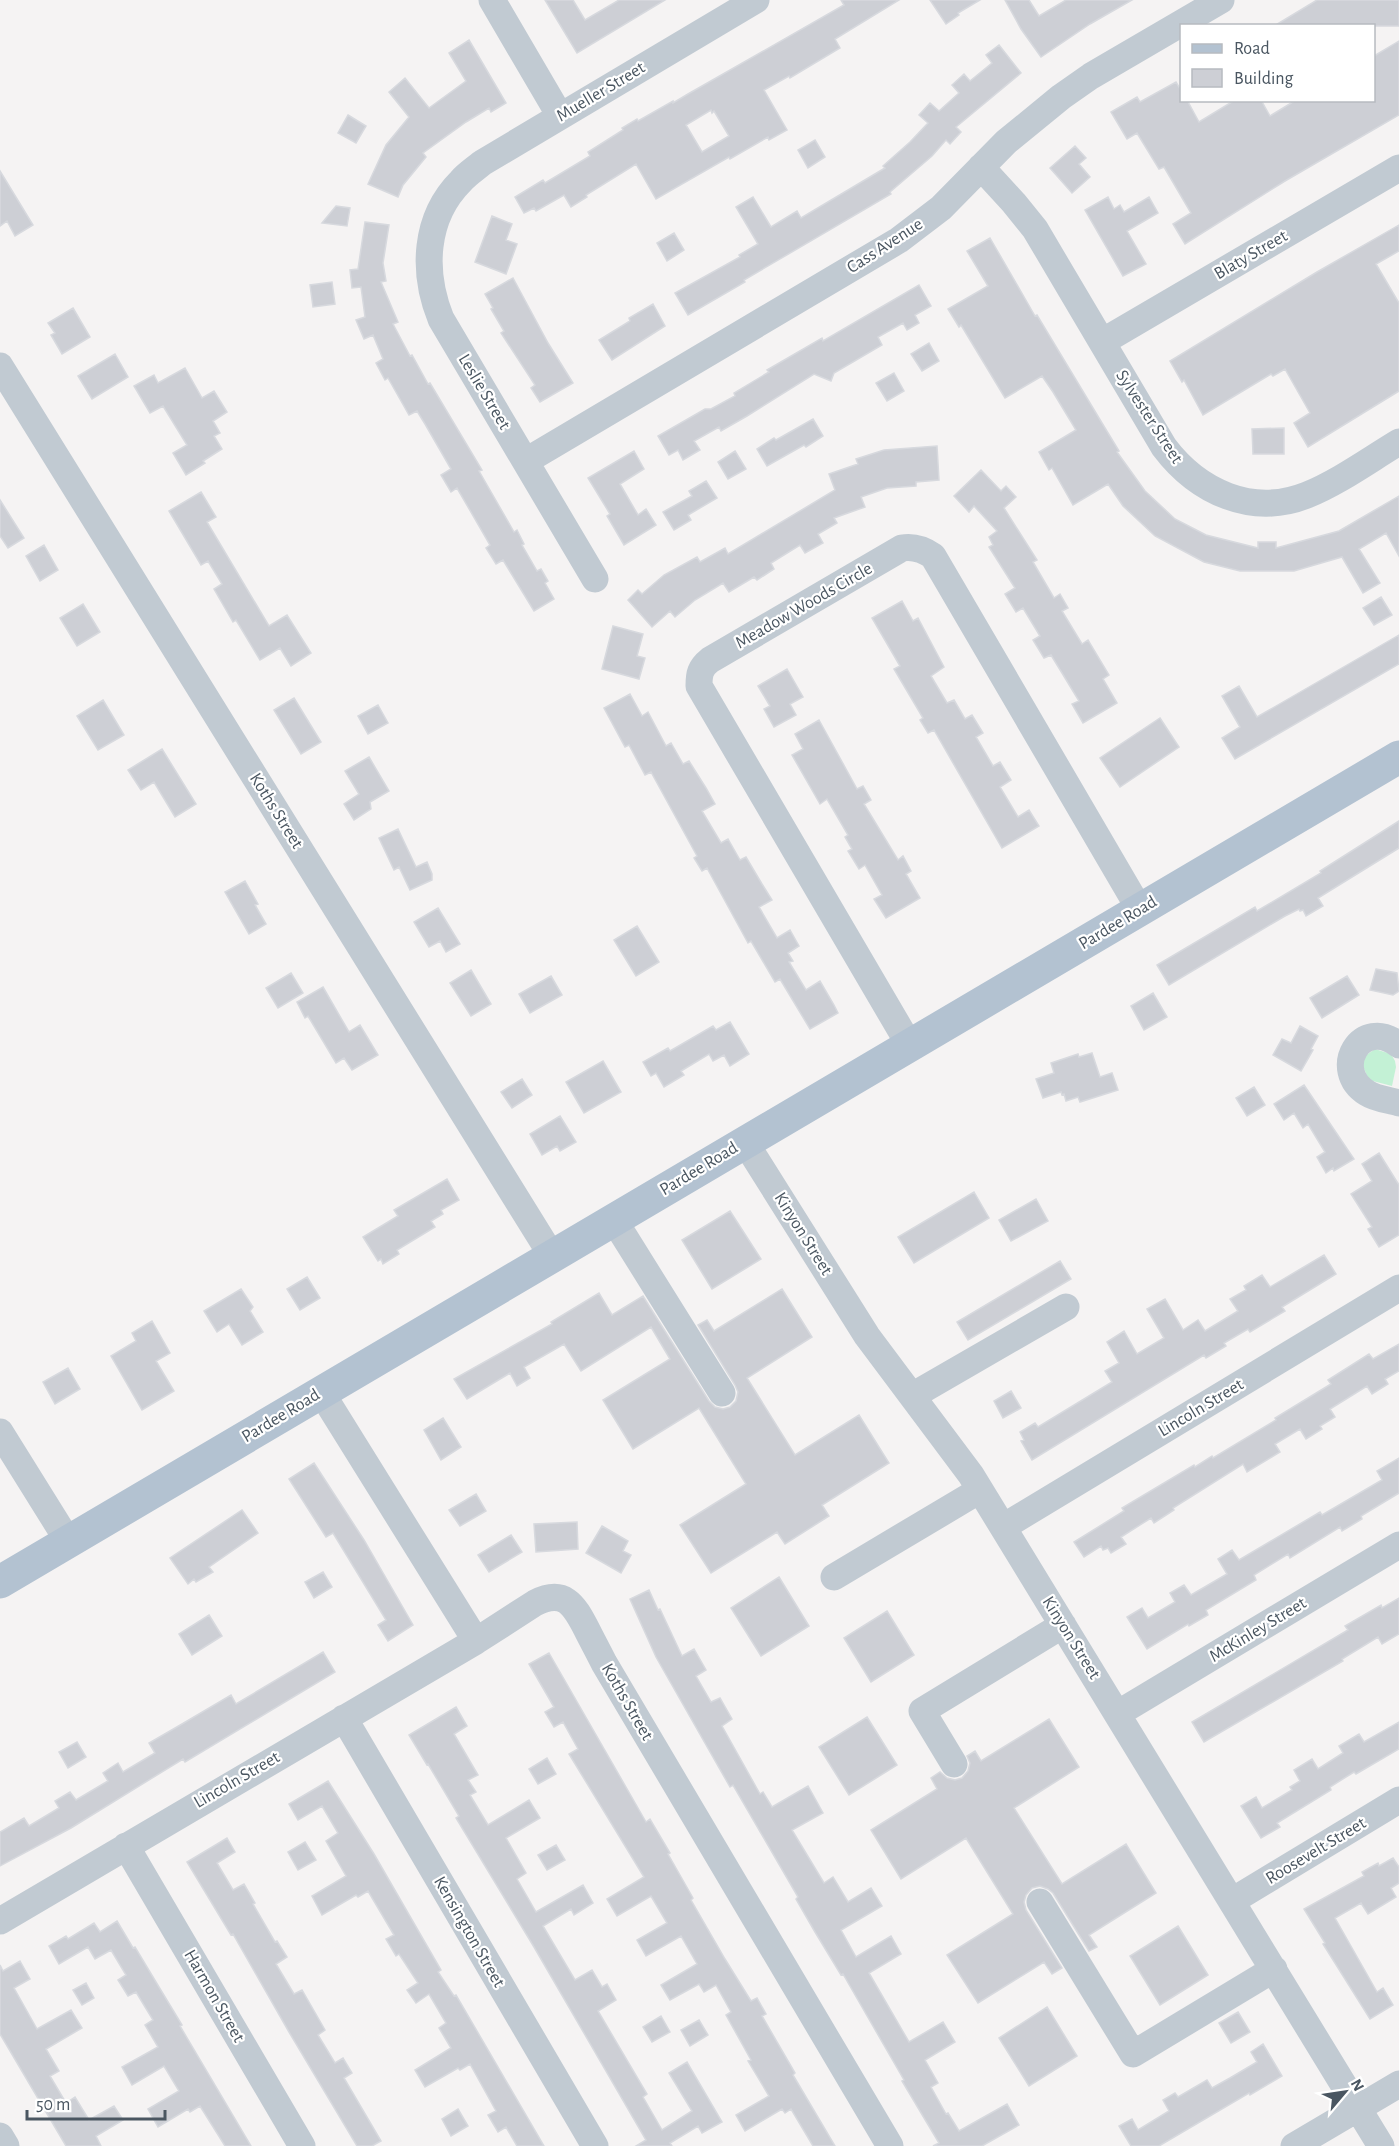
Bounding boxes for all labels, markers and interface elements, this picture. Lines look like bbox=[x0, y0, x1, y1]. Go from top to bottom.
legend bbox=[1180, 24, 1375, 102]
text: Road bbox=[1234, 40, 1270, 58]
street label: Mueller Street bbox=[554, 58, 649, 125]
text: Building bbox=[1234, 70, 1294, 88]
street label: Cass Avenue bbox=[844, 215, 926, 277]
street label: Blaty Street bbox=[1211, 227, 1291, 283]
street label: Leslie Street bbox=[454, 351, 514, 433]
street label: Sylvester Street bbox=[1112, 367, 1186, 467]
street label: Meadow Woods Circle bbox=[733, 560, 875, 652]
street label: Koths Street bbox=[246, 770, 306, 852]
street label: Pardee Road bbox=[1076, 893, 1160, 953]
street label: Pardee Road bbox=[657, 1139, 741, 1199]
street label: Kinyon Street bbox=[770, 1189, 836, 1279]
street label: Lincoln Street bbox=[1155, 1375, 1247, 1440]
street label: Pardee Road bbox=[239, 1386, 323, 1446]
street label: Kinyon Street bbox=[1038, 1593, 1104, 1683]
street label: McKinley Street bbox=[1206, 1594, 1310, 1666]
street label: Koths Street bbox=[598, 1661, 656, 1744]
street label: Lincoln Street bbox=[191, 1748, 283, 1812]
street label: Roosevelt Street bbox=[1263, 1814, 1369, 1888]
street label: Kensington Street bbox=[430, 1873, 508, 1991]
street label: Harmon Street bbox=[180, 1947, 248, 2046]
north arrow bbox=[1315, 2062, 1375, 2122]
text: N bbox=[1348, 2076, 1367, 2094]
scale bar bbox=[27, 2083, 165, 2121]
text: 50 m bbox=[36, 2096, 70, 2114]

